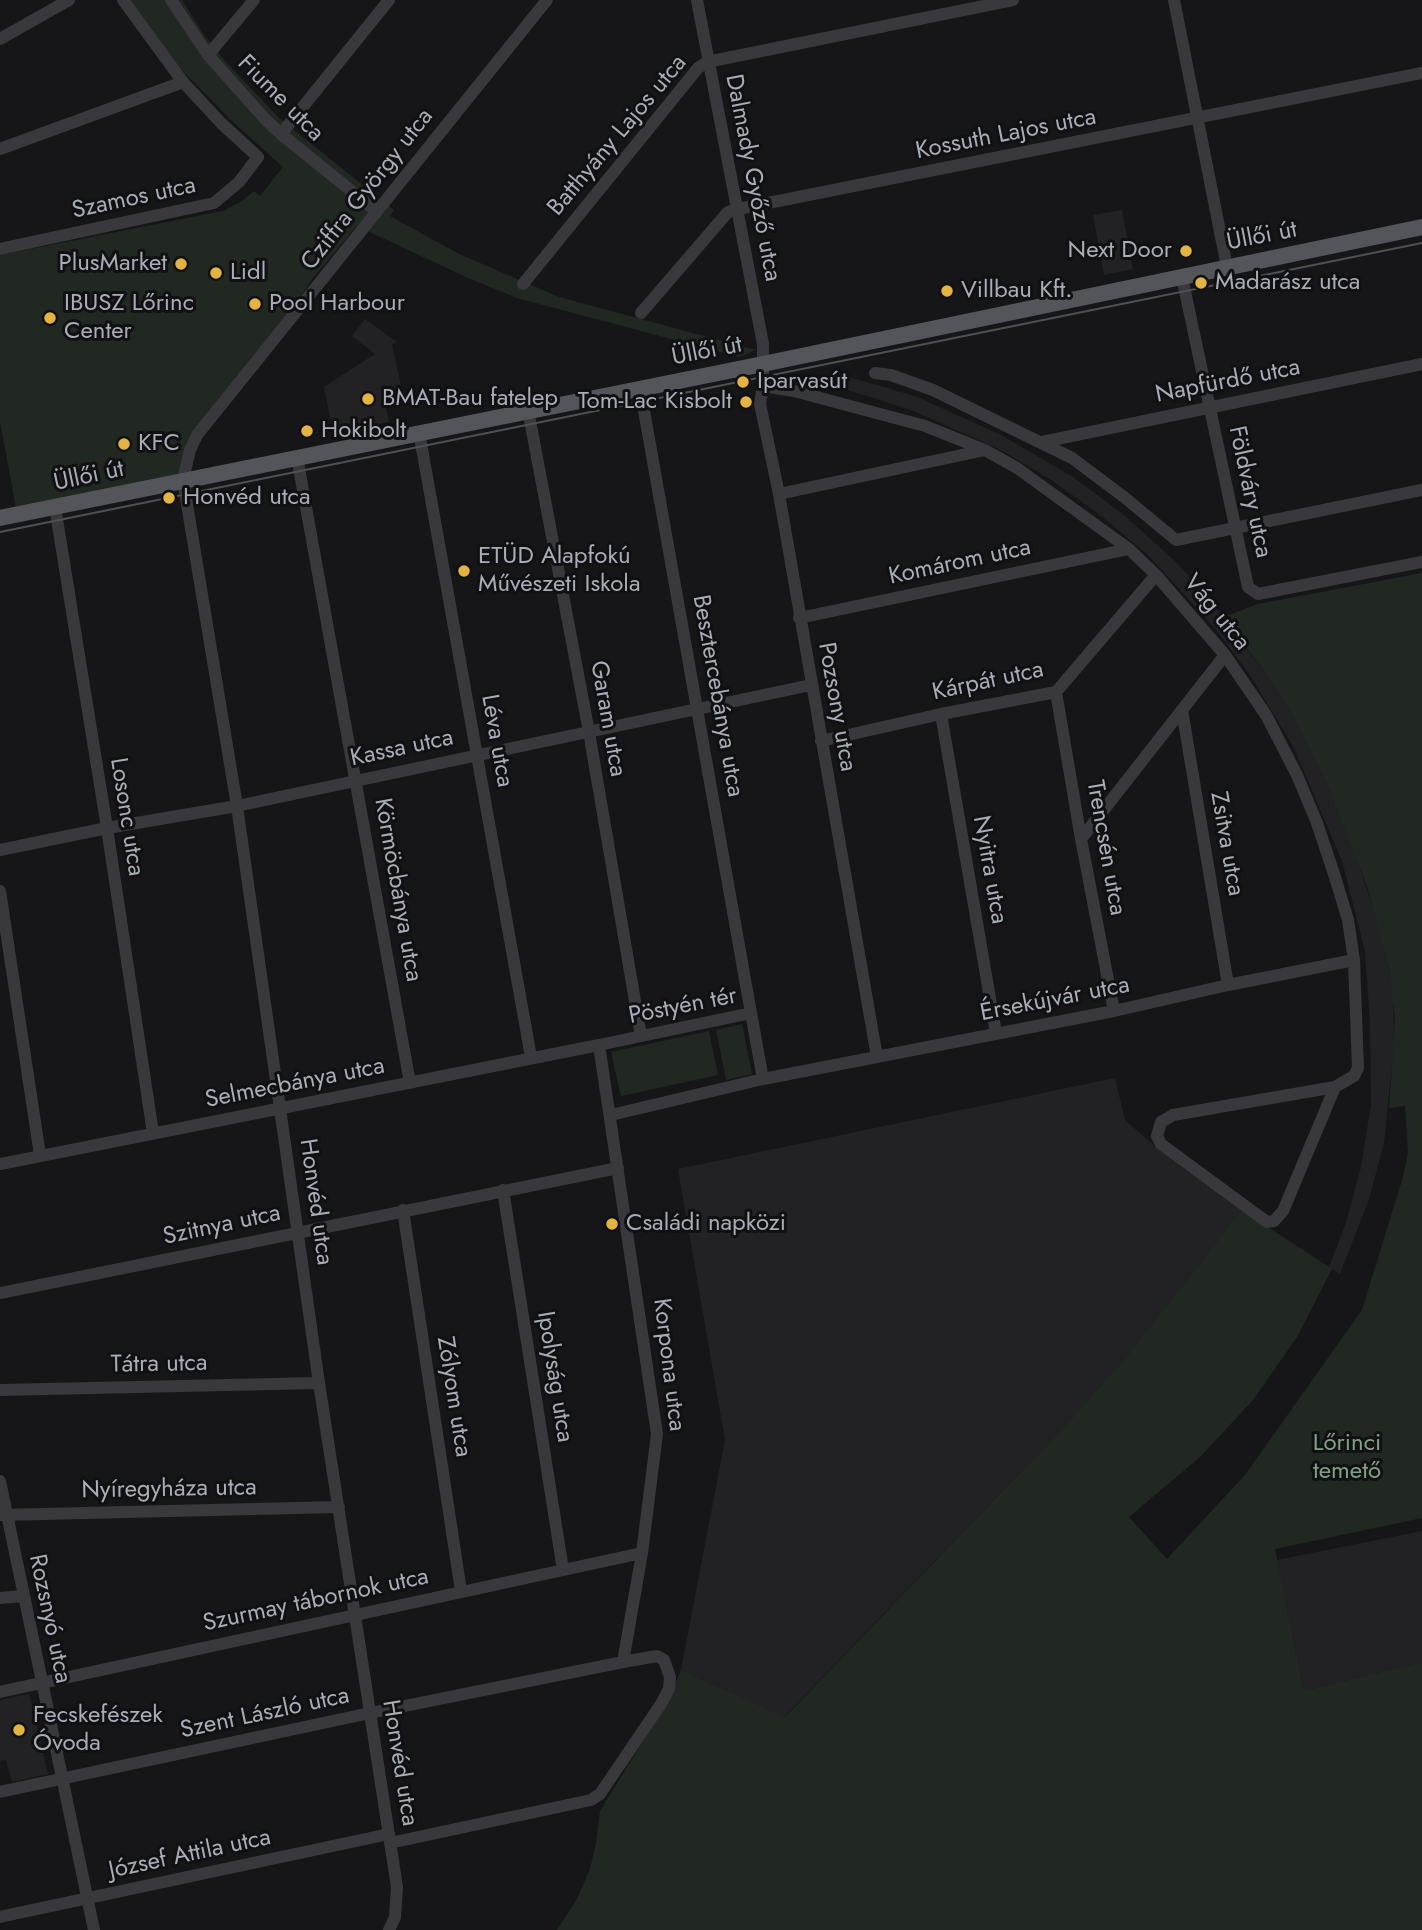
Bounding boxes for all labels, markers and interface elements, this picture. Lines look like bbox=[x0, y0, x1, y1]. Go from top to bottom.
street label: Fiume utca bbox=[231, 50, 329, 148]
street label: Batthyány Lajos utca bbox=[542, 50, 694, 222]
street label: Dalmady Győző utca bbox=[718, 72, 786, 284]
street label: Cziffra György utca bbox=[296, 103, 440, 277]
street label: Kossuth Lajos utca bbox=[913, 103, 1099, 167]
street label: Szamos utca bbox=[69, 172, 199, 226]
street label: Üllői út bbox=[1224, 216, 1300, 258]
place label: Next Door bbox=[1068, 237, 1172, 265]
marker: Next Door bbox=[1178, 243, 1194, 259]
place label: PlusMarket bbox=[59, 250, 167, 278]
marker: PlusMarket bbox=[173, 256, 189, 272]
place label: Lidl bbox=[230, 259, 266, 287]
marker: Lidl bbox=[208, 265, 224, 281]
place label: Madarász utca bbox=[1215, 269, 1360, 297]
marker: Madarász utca bbox=[1193, 275, 1209, 291]
place label: Villbau Kft. bbox=[961, 277, 1073, 305]
marker: Villbau Kft. bbox=[939, 283, 955, 299]
place label: IBUSZ Lőrinc Center bbox=[64, 290, 194, 346]
place label: Pool Harbour bbox=[269, 290, 405, 318]
marker: Pool Harbour bbox=[247, 296, 263, 312]
marker: IBUSZ Lőrinc Center bbox=[42, 310, 58, 326]
street label: Üllői út bbox=[669, 331, 745, 373]
street label: Napfürdő utca bbox=[1153, 354, 1303, 410]
place label: Iparvasút bbox=[757, 368, 847, 396]
marker: Iparvasút bbox=[735, 374, 751, 390]
place label: BMAT-Bau fatelep bbox=[382, 385, 558, 413]
place label: Tom-Lac Kisbolt bbox=[578, 388, 732, 416]
marker: BMAT-Bau fatelep bbox=[360, 391, 376, 407]
marker: Tom-Lac Kisbolt bbox=[738, 394, 754, 410]
place label: Hokibolt bbox=[321, 417, 406, 445]
marker: Hokibolt bbox=[299, 423, 315, 439]
street label: Földváry utca bbox=[1221, 424, 1277, 560]
place label: KFC bbox=[138, 430, 180, 458]
marker: KFC bbox=[116, 436, 132, 452]
street label: Üllői út bbox=[51, 456, 127, 498]
place label: Honvéd utca bbox=[183, 484, 311, 512]
marker: Honvéd utca bbox=[161, 490, 177, 506]
street label: Komárom utca bbox=[886, 534, 1034, 592]
place label: ETÜD Alapfokú Művészeti Iskola bbox=[478, 543, 640, 599]
marker: ETÜD Alapfokú Művészeti Iskola bbox=[456, 563, 472, 579]
street label: Vág utca bbox=[1177, 569, 1255, 657]
street label: Besztercebánya utca bbox=[685, 593, 749, 799]
street label: Pozsony utca bbox=[810, 640, 862, 774]
street label: Kárpát utca bbox=[930, 656, 1046, 708]
street label: Garam utca bbox=[583, 659, 631, 779]
street label: Léva utca bbox=[474, 692, 518, 790]
street label: Kassa utca bbox=[348, 724, 456, 774]
street label: Losonc utca bbox=[102, 756, 150, 878]
street label: Trencsén utca bbox=[1079, 778, 1131, 918]
street label: Zsitva utca bbox=[1203, 790, 1249, 898]
street label: Körmöcbánya utca bbox=[367, 796, 427, 984]
street label: Nyitra utca bbox=[965, 814, 1013, 926]
street label: Érsekújvár utca bbox=[978, 971, 1132, 1029]
street label: Pöstyén tér bbox=[626, 982, 740, 1032]
street label: Selmecbánya utca bbox=[203, 1052, 387, 1116]
street label: Honvéd utca bbox=[292, 1137, 338, 1267]
street label: Szitnya utca bbox=[161, 1200, 283, 1252]
place label: Családi napközi bbox=[626, 1210, 786, 1238]
marker: Családi napközi bbox=[604, 1216, 620, 1232]
street label: Korpona utca bbox=[646, 1297, 690, 1433]
street label: Ipolyság utca bbox=[529, 1309, 579, 1445]
street label: Zólyom utca bbox=[429, 1335, 477, 1459]
street label: Tátra utca bbox=[110, 1350, 208, 1380]
park label: Lőrinci temető bbox=[1313, 1430, 1381, 1486]
street label: Nyíregyháza utca bbox=[81, 1474, 257, 1506]
street label: Rozsnyó utca bbox=[21, 1552, 77, 1686]
street label: Szurmay tábornok utca bbox=[201, 1563, 431, 1639]
street label: Szent László utca bbox=[178, 1682, 352, 1746]
street label: Honvéd utca bbox=[375, 1698, 423, 1828]
place label: Fecskefészek Óvoda bbox=[33, 1702, 163, 1758]
marker: Fecskefészek Óvoda bbox=[11, 1722, 27, 1738]
street label: József Attila utca bbox=[106, 1824, 274, 1886]

